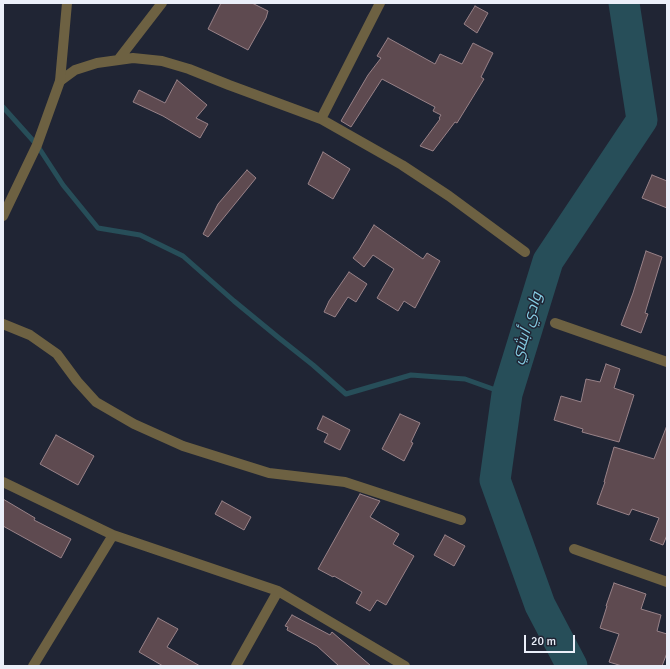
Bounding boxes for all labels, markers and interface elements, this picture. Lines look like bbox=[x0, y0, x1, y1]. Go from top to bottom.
water label: وادي أبشي bbox=[507, 290, 547, 366]
scale bar bbox=[526, 627, 577, 653]
text: 20 m bbox=[531, 634, 556, 649]

